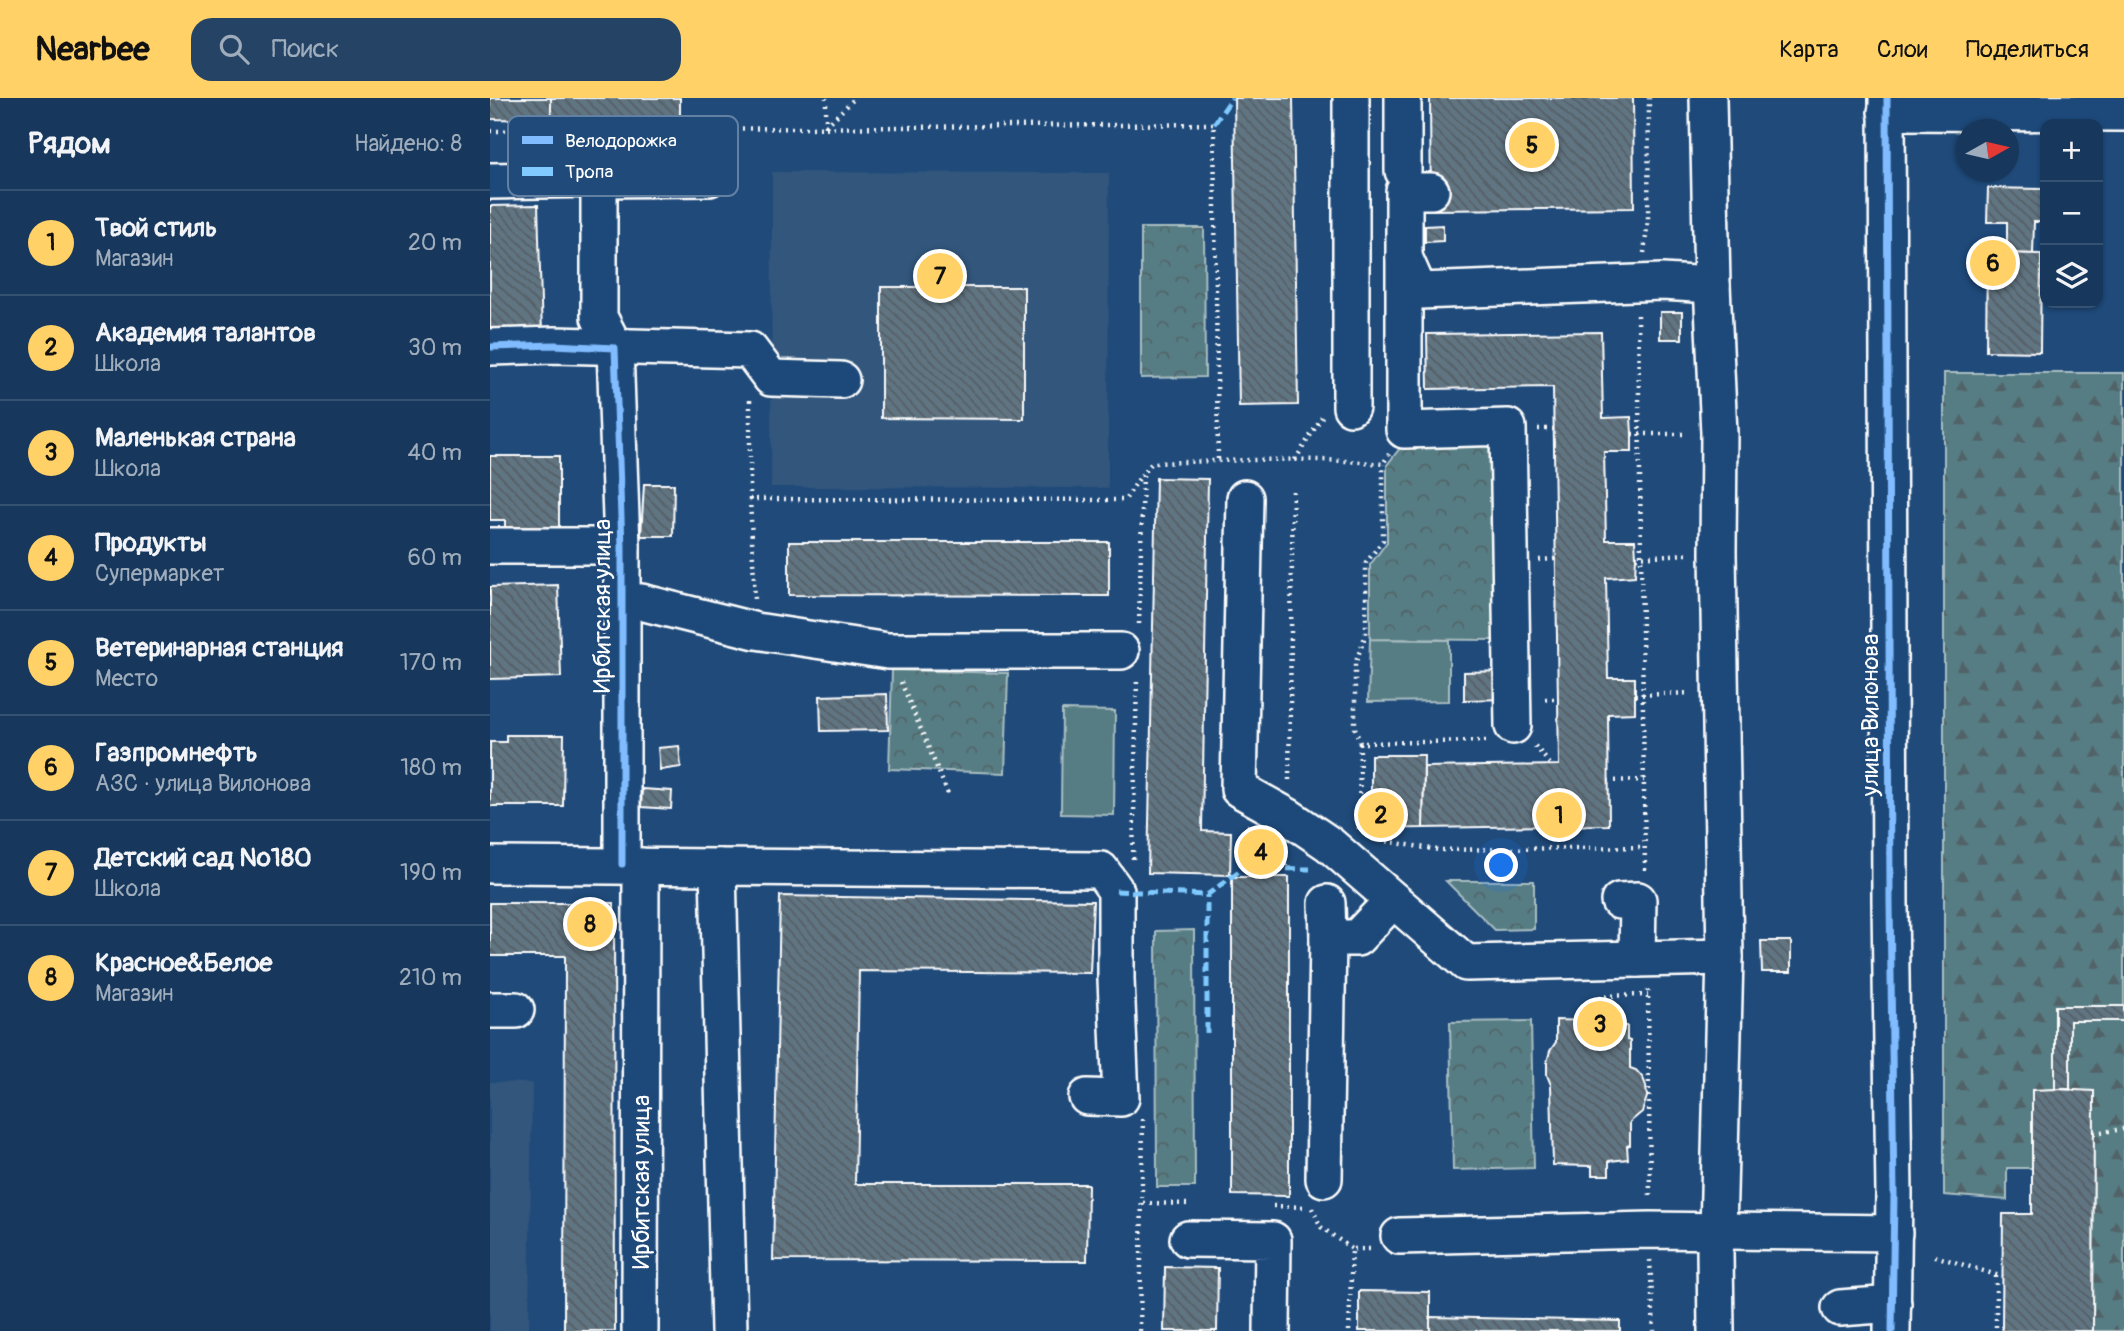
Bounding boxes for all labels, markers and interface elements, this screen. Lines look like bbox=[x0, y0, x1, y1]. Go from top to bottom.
search box bbox=[191, 18, 681, 81]
text: Nearbee bbox=[35, 29, 149, 70]
icon: search bbox=[215, 30, 253, 68]
text: Поиск bbox=[271, 33, 339, 65]
text: Карта bbox=[1779, 35, 1839, 64]
text: Слои bbox=[1877, 35, 1928, 64]
text: Поделиться bbox=[1966, 35, 2089, 64]
legend bbox=[508, 116, 738, 196]
pin: 5 bbox=[1509, 119, 1555, 171]
north arrow bbox=[1956, 119, 2019, 182]
map controls bbox=[2040, 119, 2103, 308]
button: + bbox=[2040, 119, 2103, 182]
text: Рядом bbox=[28, 125, 111, 162]
text: Найдено: 8 bbox=[354, 129, 462, 158]
text: Велодорожка bbox=[565, 129, 677, 153]
text: Тропа bbox=[565, 160, 613, 184]
button: − bbox=[2040, 182, 2103, 245]
text: Твой стиль bbox=[95, 212, 217, 244]
text: 1 bbox=[47, 228, 56, 257]
text: 20 m bbox=[408, 228, 462, 257]
pin: 6 bbox=[1970, 237, 2016, 289]
text: Магазин bbox=[95, 244, 174, 273]
button: layers bbox=[2040, 245, 2103, 308]
pin: 7 bbox=[917, 250, 963, 302]
text: Академия талантов bbox=[95, 317, 316, 349]
text: 2 bbox=[45, 333, 57, 362]
text: 30 m bbox=[408, 333, 462, 362]
text: Школа bbox=[95, 349, 161, 378]
text: Маленькая страна bbox=[95, 422, 296, 454]
text: 3 bbox=[45, 438, 57, 467]
text: 40 m bbox=[408, 438, 462, 467]
text: Школа bbox=[95, 454, 161, 483]
street label: Ирбитская улица bbox=[588, 519, 617, 693]
text: Продукты bbox=[95, 527, 207, 559]
text: 4 bbox=[44, 543, 58, 572]
text: 60 m bbox=[407, 543, 462, 572]
text: Супермаркет bbox=[95, 559, 224, 588]
text: Ветеринарная станция bbox=[95, 632, 343, 664]
street label: улица Вилонова bbox=[1856, 634, 1885, 797]
text: 5 bbox=[45, 648, 57, 677]
text: 170 m bbox=[400, 648, 462, 677]
text: Место bbox=[95, 664, 158, 693]
text: Газпромнефть bbox=[95, 737, 258, 769]
text: 6 bbox=[44, 753, 58, 782]
text: 180 m bbox=[400, 753, 462, 782]
text: АЗС · улица Вилонова bbox=[95, 769, 311, 798]
pin: 2 bbox=[1358, 789, 1404, 841]
pin: 1 bbox=[1536, 789, 1582, 841]
pin: 4 bbox=[1238, 826, 1284, 878]
text: Детский сад №180 bbox=[95, 842, 312, 874]
your location bbox=[1484, 848, 1518, 882]
text: 7 bbox=[45, 858, 57, 887]
text: 190 m bbox=[400, 858, 462, 887]
text: Школа bbox=[95, 874, 161, 903]
pin: 8 bbox=[567, 898, 613, 950]
text: Красное&Белое bbox=[95, 947, 272, 979]
text: 8 bbox=[45, 963, 57, 992]
text: 210 m bbox=[399, 963, 462, 992]
text: Магазин bbox=[95, 979, 174, 1008]
pin: 3 bbox=[1577, 998, 1623, 1050]
street label: Ирбитская улица bbox=[627, 1095, 656, 1269]

